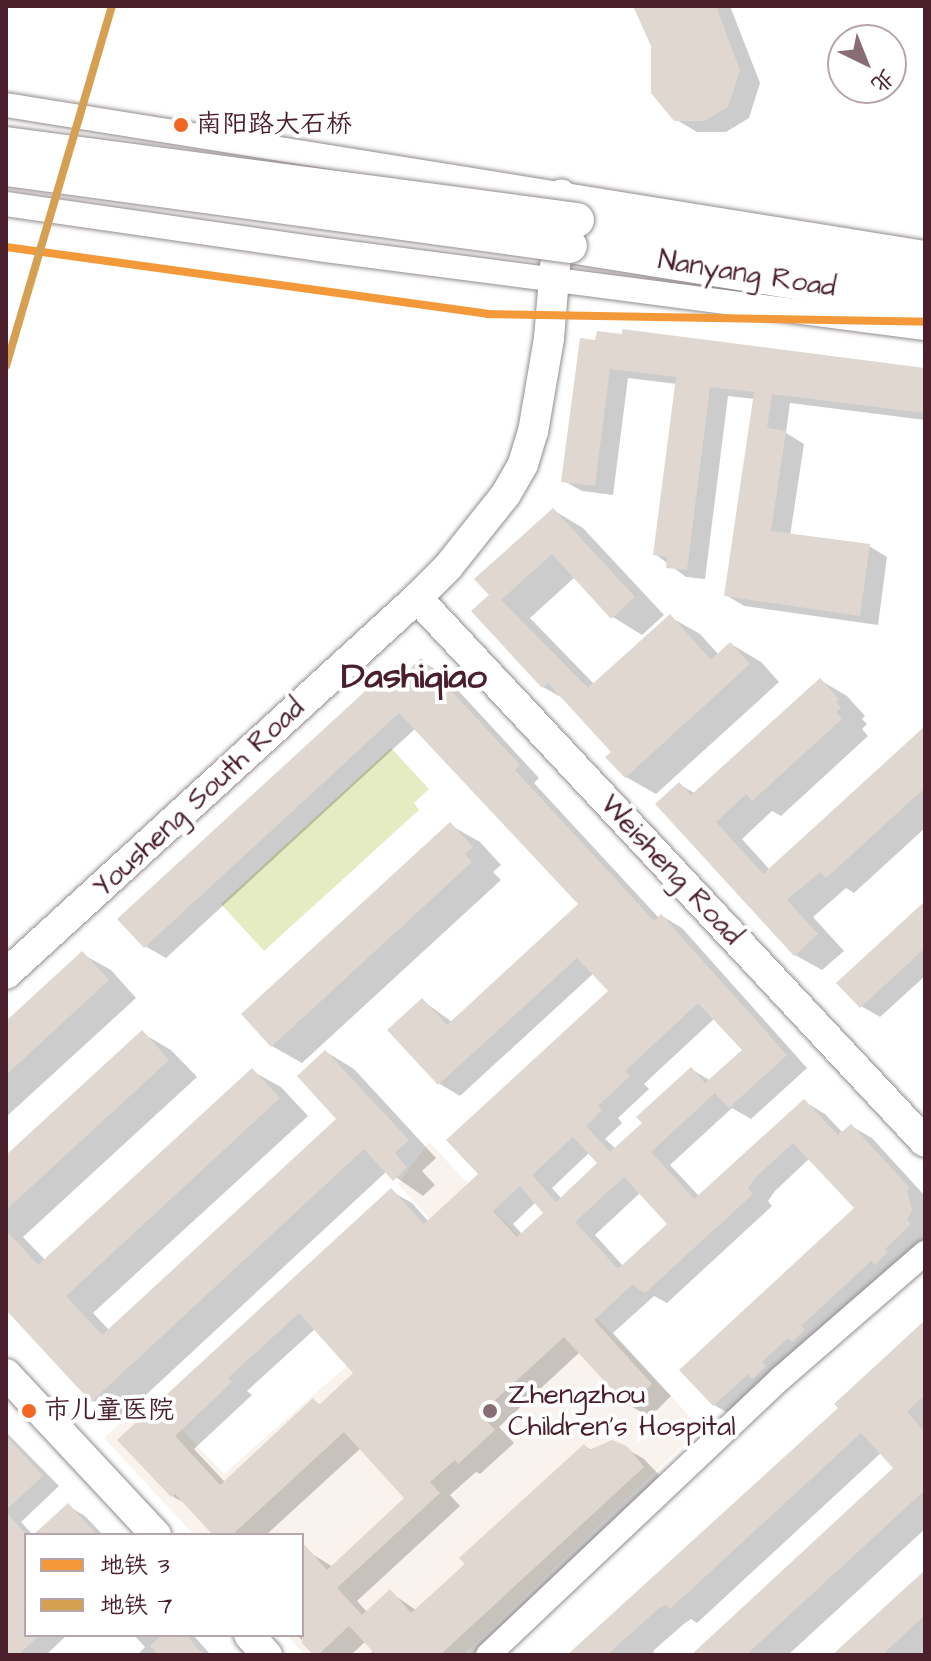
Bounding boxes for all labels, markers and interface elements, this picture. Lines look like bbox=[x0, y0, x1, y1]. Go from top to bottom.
north arrow bbox=[827, 24, 907, 104]
text: 北 bbox=[864, 62, 901, 99]
place label: 南阳路大石桥 bbox=[196, 109, 352, 141]
marker: 南阳路大石桥 bbox=[173, 117, 189, 133]
street label: Nanyang Road bbox=[656, 243, 838, 305]
district label: Dashiqiao bbox=[341, 655, 487, 699]
street label: Yousheng South Road bbox=[87, 691, 311, 905]
street label: Weisheng Road bbox=[593, 788, 749, 952]
place label: Zhengzhou Children's Hospital bbox=[508, 1378, 736, 1444]
place label: 市儿童医院 bbox=[44, 1395, 174, 1427]
marker: Zhengzhou Children's Hospital bbox=[479, 1400, 501, 1422]
marker: 市儿童医院 bbox=[21, 1403, 37, 1419]
legend bbox=[24, 1533, 304, 1637]
text: 地铁 3 bbox=[100, 1549, 170, 1583]
text: 地铁 7 bbox=[100, 1589, 172, 1623]

